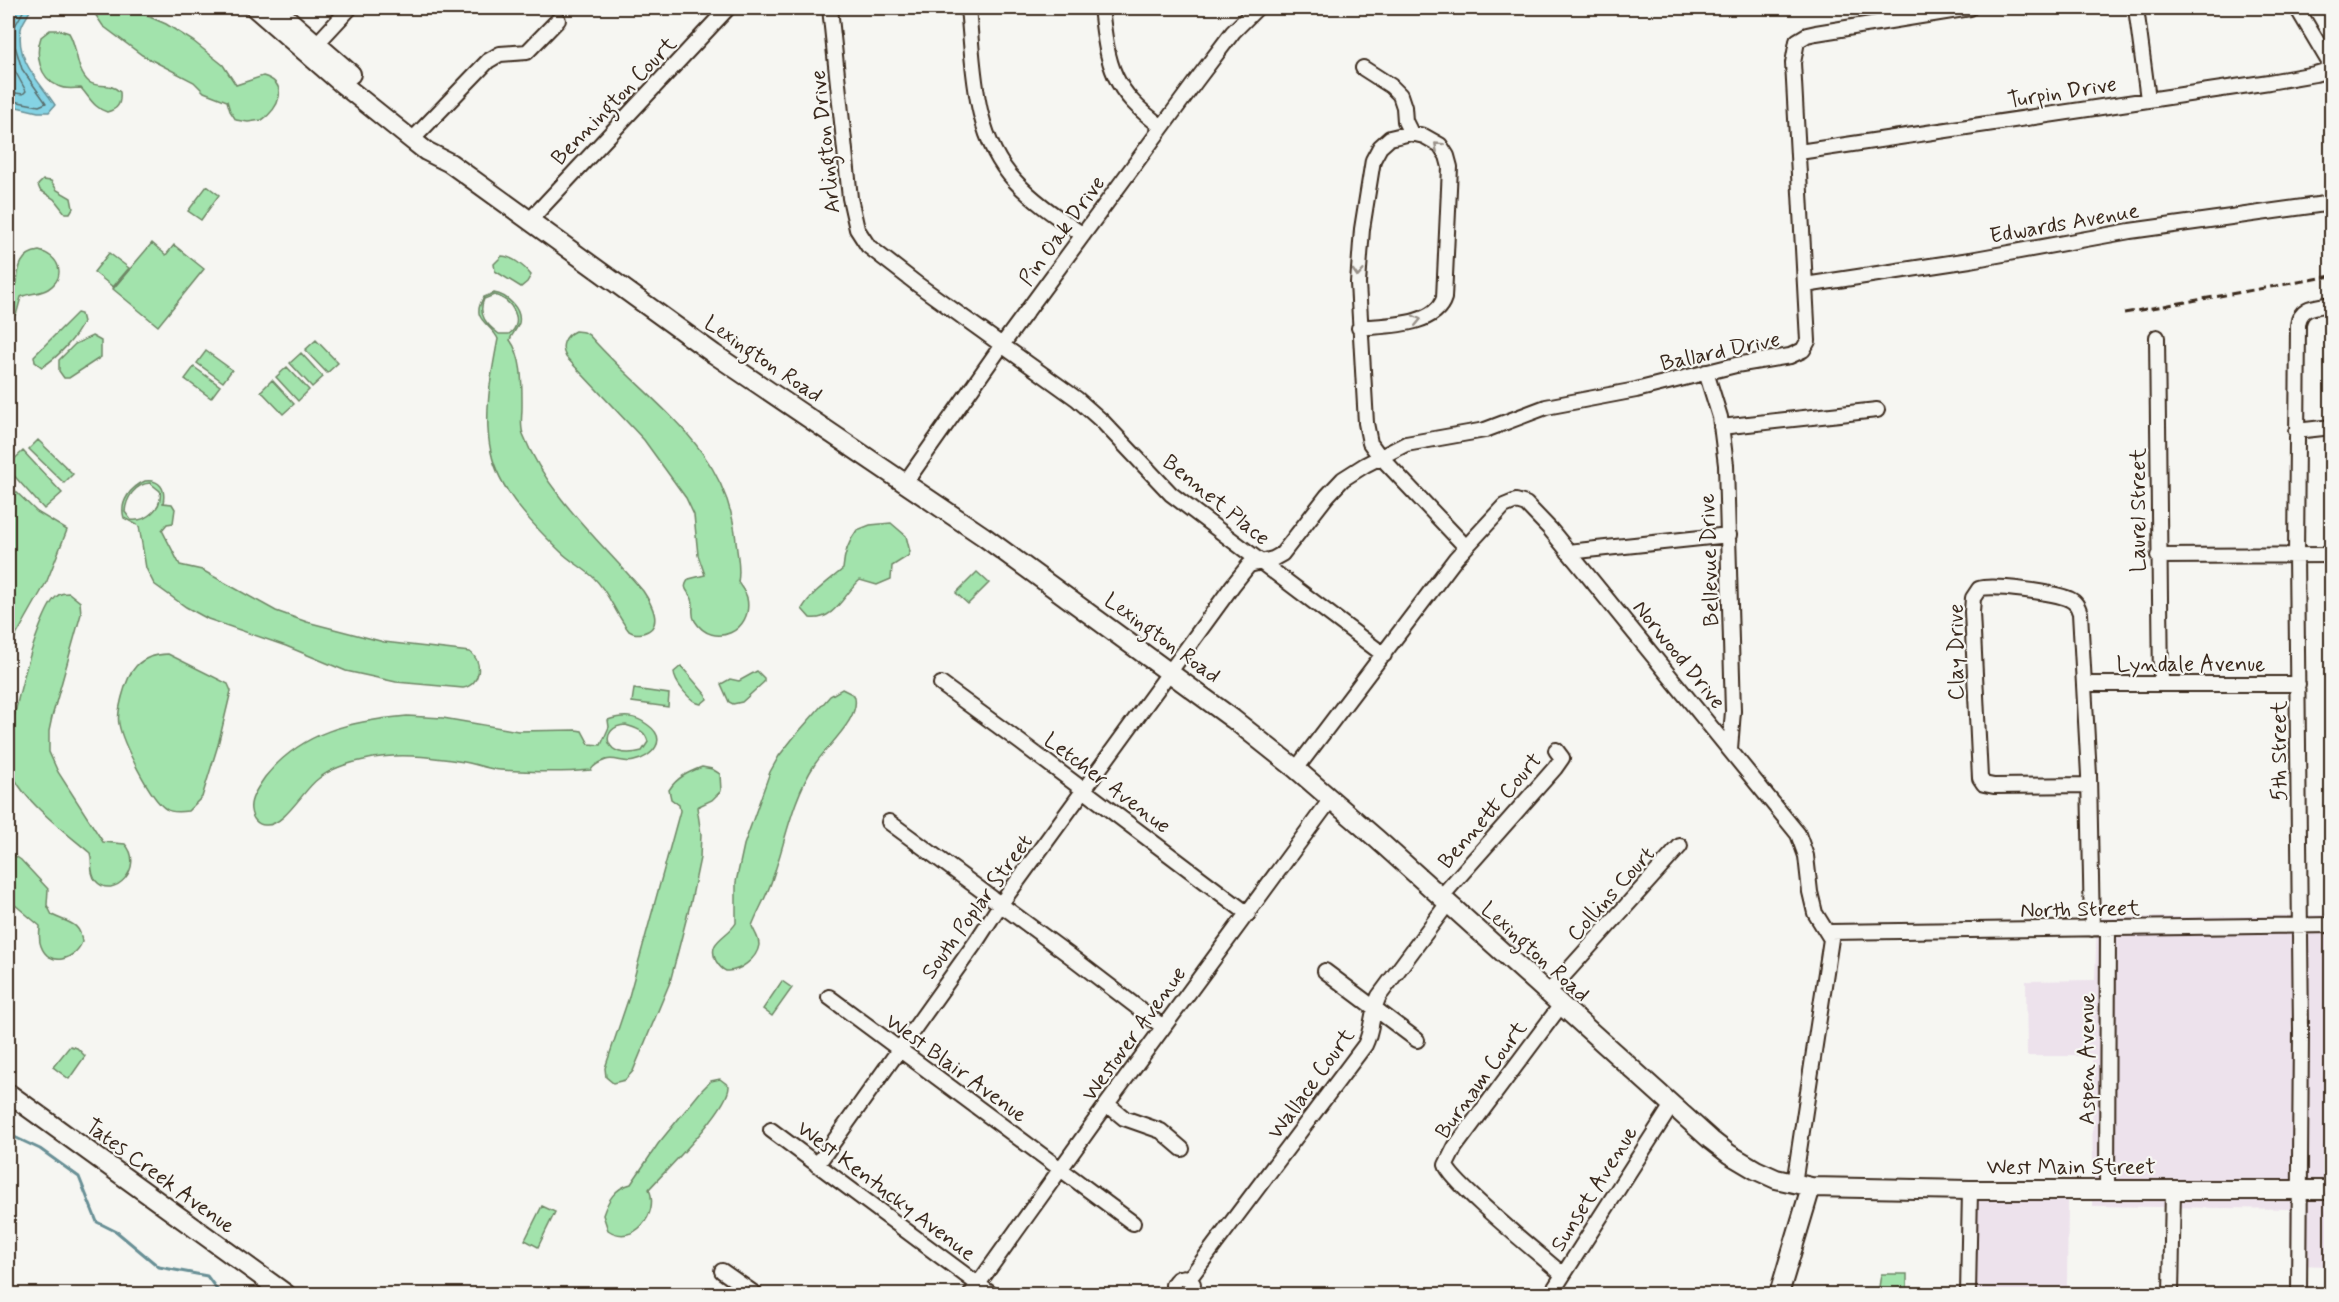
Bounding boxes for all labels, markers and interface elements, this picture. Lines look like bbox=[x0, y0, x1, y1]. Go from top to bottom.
street label: Bennington Court bbox=[546, 31, 685, 174]
street label: Arlington Drive bbox=[805, 68, 850, 215]
street label: Turpin Drive bbox=[2006, 71, 2119, 115]
one-way arrow bbox=[1434, 142, 1444, 153]
street label: Pin Oak Drive bbox=[1013, 170, 1112, 292]
street label: Edwards Avenue bbox=[1987, 197, 2141, 251]
one-way arrow bbox=[1352, 268, 1365, 277]
street label: Lexington Road bbox=[697, 310, 828, 412]
one-way arrow bbox=[1412, 314, 1422, 327]
street label: Ballard Drive bbox=[1658, 326, 1783, 378]
street label: Laurel Street bbox=[2125, 448, 2153, 572]
street label: Bennet Place bbox=[1156, 449, 1275, 552]
street label: Bellevue Drive bbox=[1694, 493, 1726, 627]
street label: Lexington Road bbox=[1096, 587, 1225, 693]
street label: Norwood Drive bbox=[1626, 595, 1731, 716]
street label: Clay Drive bbox=[1943, 604, 1971, 700]
street label: Lyndale Avenue bbox=[2117, 651, 2265, 679]
street label: 5th Street bbox=[2266, 701, 2294, 801]
street label: Letcher Avenue bbox=[1038, 727, 1176, 840]
street label: Bennett Court bbox=[1432, 747, 1549, 875]
street label: South Poplar Street bbox=[916, 829, 1040, 985]
street label: Collins Court bbox=[1561, 841, 1662, 948]
street label: North Street bbox=[2020, 895, 2140, 925]
street label: Lexington Road bbox=[1472, 896, 1595, 1011]
street label: Westover Avenue bbox=[1076, 961, 1193, 1107]
street label: Aspen Avenue bbox=[2074, 993, 2102, 1125]
street label: West Blair Avenue bbox=[879, 1008, 1032, 1130]
street label: Burnam Court bbox=[1429, 1016, 1534, 1145]
street label: Wallace Court bbox=[1262, 1023, 1361, 1145]
street label: Tates Creek Avenue bbox=[79, 1113, 240, 1241]
street label: West Kentucky Avenue bbox=[791, 1115, 981, 1268]
street label: Sunset Avenue bbox=[1545, 1121, 1645, 1257]
street label: West Main Street bbox=[1986, 1154, 2156, 1182]

